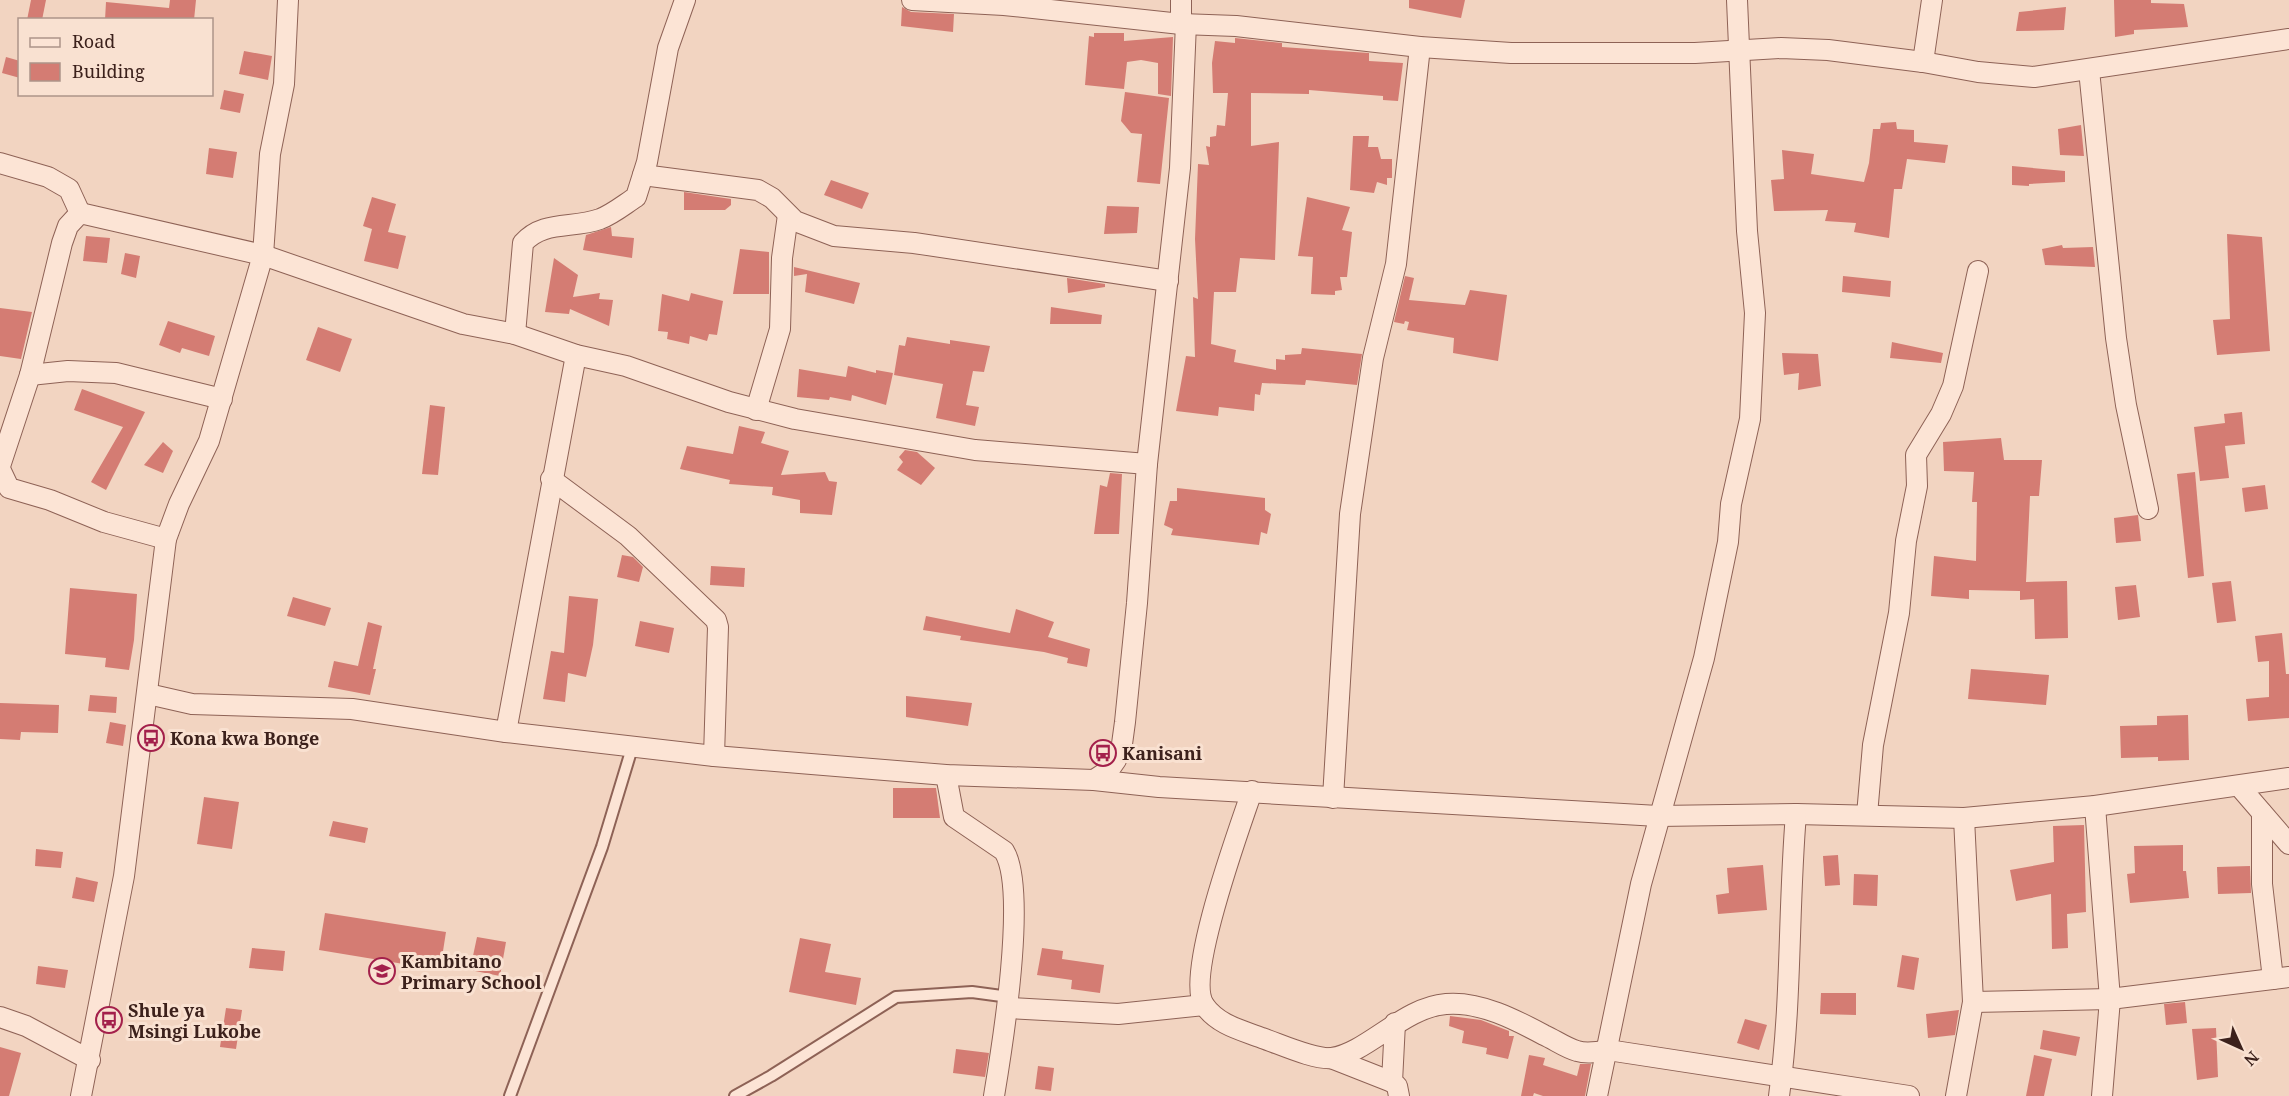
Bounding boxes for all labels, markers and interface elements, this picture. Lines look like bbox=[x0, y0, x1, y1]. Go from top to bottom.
legend bbox=[18, 18, 213, 96]
text: Road bbox=[72, 29, 115, 53]
text: Building bbox=[72, 59, 145, 83]
bus stop icon: Kona kwa Bonge bbox=[136, 723, 166, 753]
place label: Kona kwa Bonge bbox=[170, 726, 319, 750]
bus stop icon: Kanisani bbox=[1088, 738, 1118, 768]
place label: Kanisani bbox=[1122, 741, 1203, 765]
place label: Kambitano Primary School bbox=[401, 949, 542, 994]
school or university icon: Kambitano Primary School bbox=[367, 956, 397, 986]
place label: Shule ya Msingi Lukobe bbox=[128, 998, 261, 1043]
bus stop icon: Shule ya Msingi Lukobe bbox=[94, 1005, 124, 1035]
north arrow bbox=[2211, 1018, 2271, 1078]
text: N bbox=[2239, 1046, 2264, 1071]

